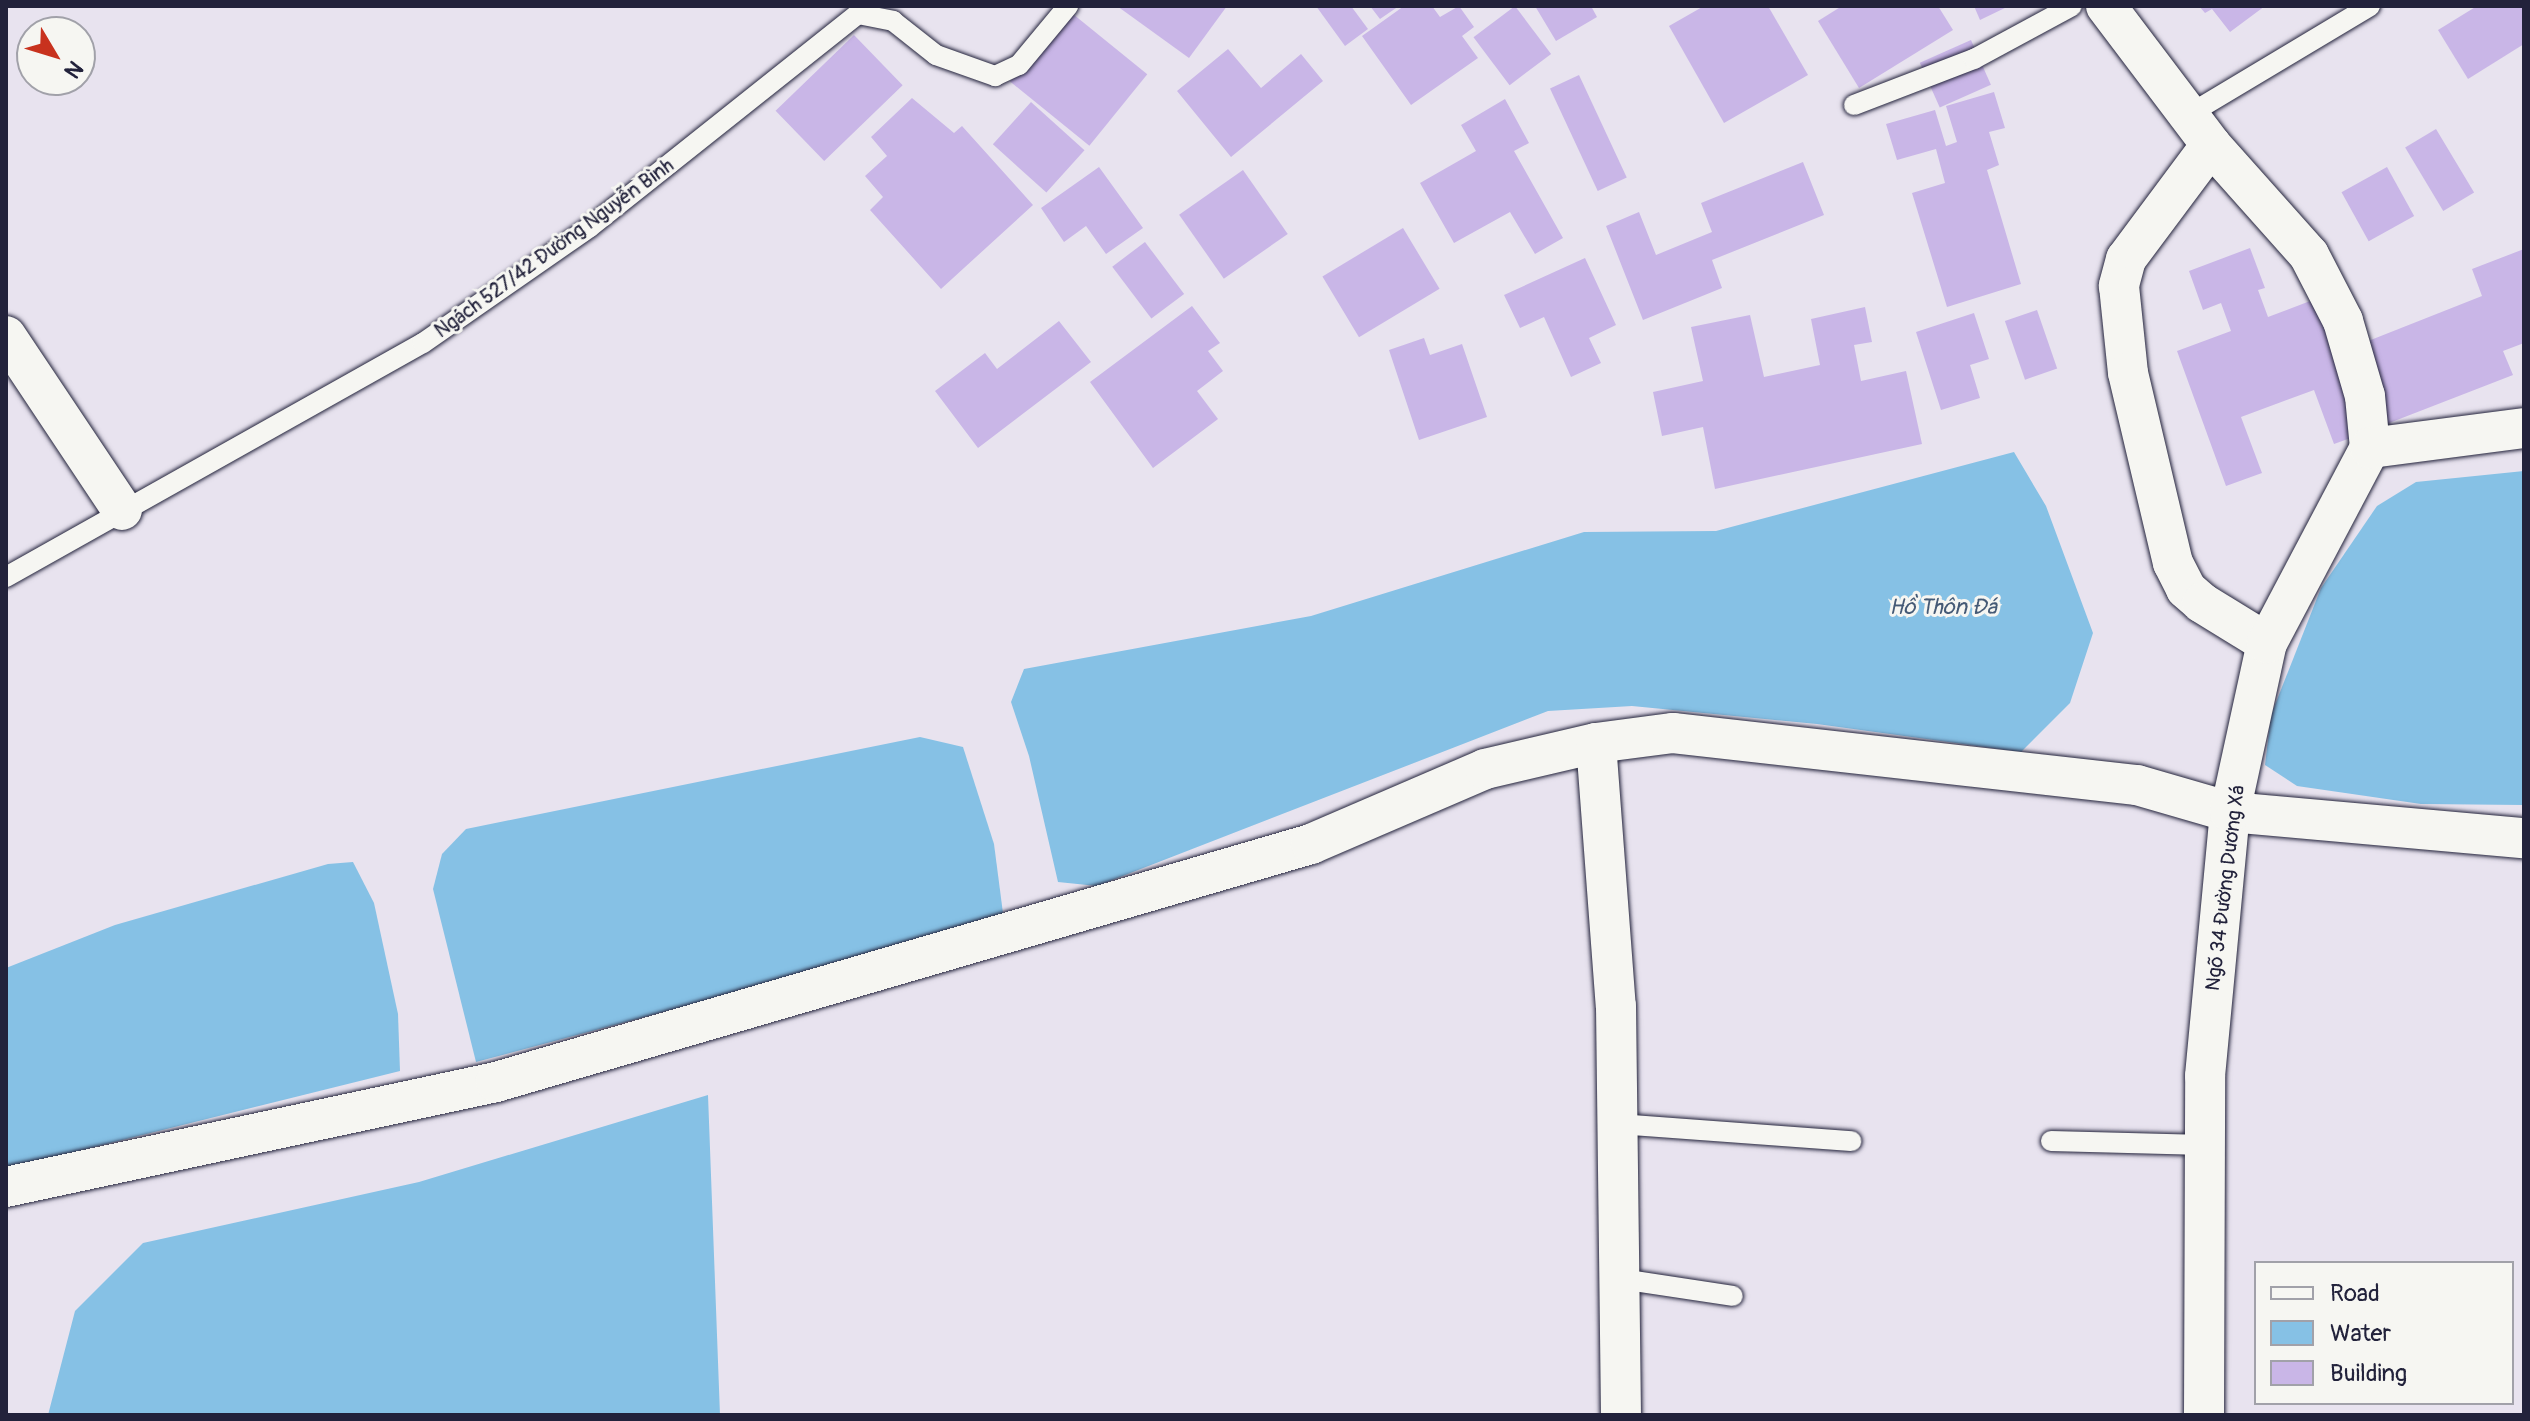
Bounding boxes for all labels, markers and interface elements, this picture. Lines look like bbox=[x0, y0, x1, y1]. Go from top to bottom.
north arrow bbox=[16, 16, 96, 96]
text: N bbox=[58, 55, 89, 84]
street label: Ngách 527/42 Đường Nguyễn Bình bbox=[430, 153, 678, 343]
water label: Hồ Thôn Đá bbox=[1889, 595, 1997, 621]
street label: Ngõ 34 Đường Dương Xá bbox=[2200, 784, 2250, 992]
legend bbox=[2254, 1261, 2514, 1405]
text: Road bbox=[2330, 1279, 2380, 1308]
text: Water bbox=[2330, 1319, 2391, 1348]
text: Building bbox=[2330, 1359, 2407, 1388]

